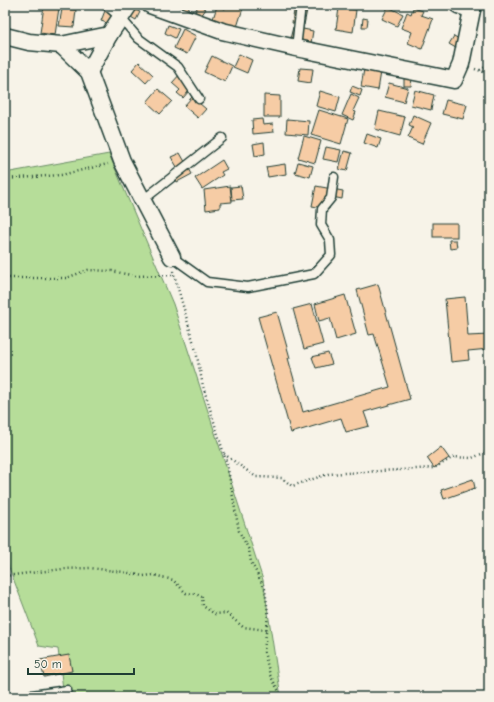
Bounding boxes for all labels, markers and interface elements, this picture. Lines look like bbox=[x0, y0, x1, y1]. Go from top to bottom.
scale bar bbox=[28, 650, 134, 676]
text: 50 m bbox=[34, 657, 62, 671]

